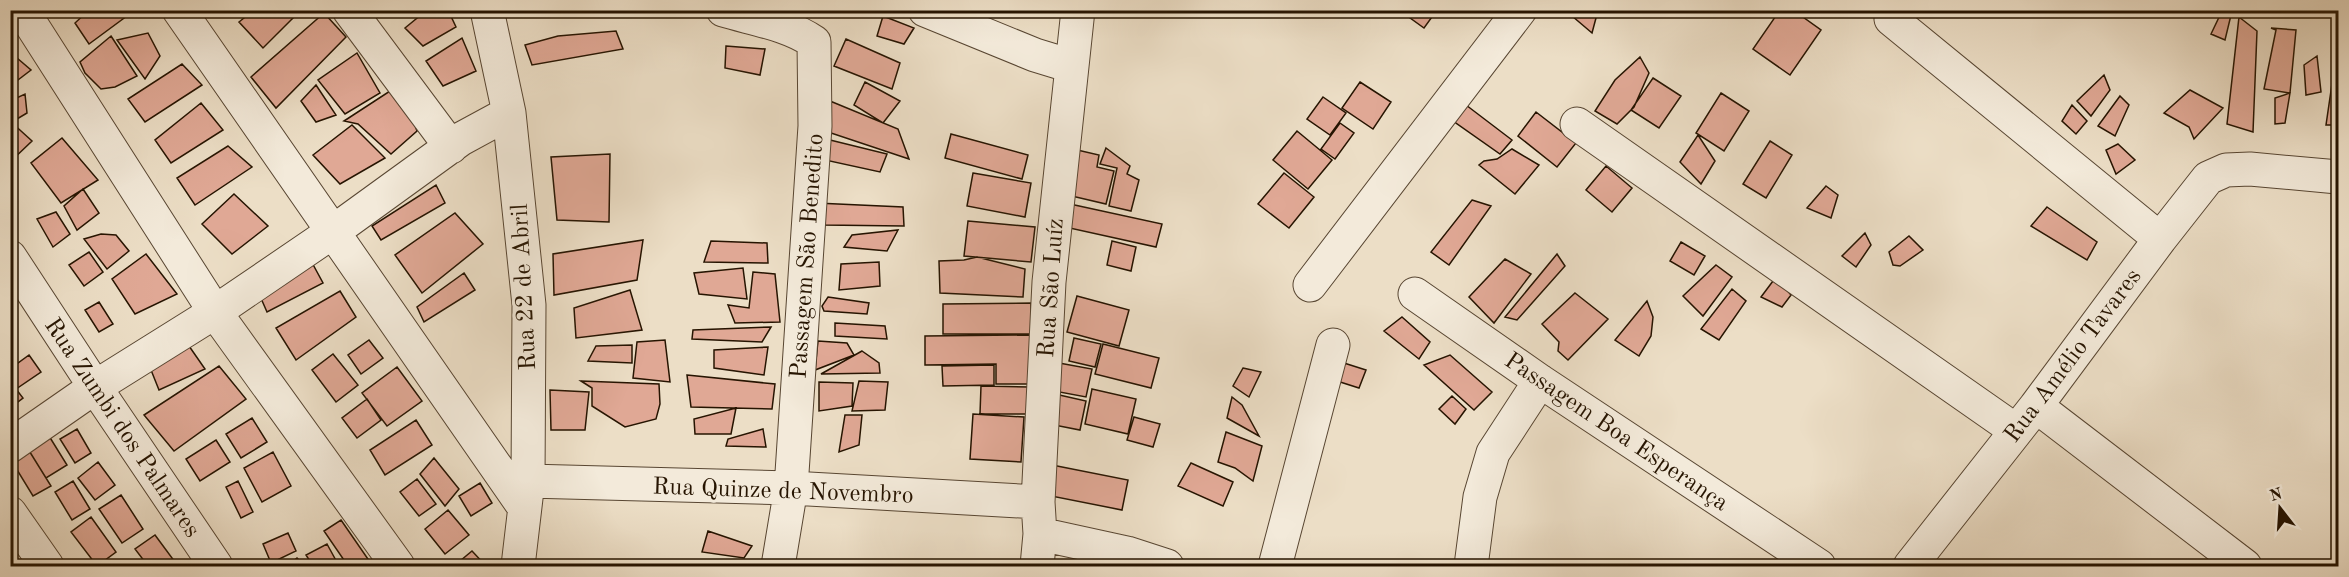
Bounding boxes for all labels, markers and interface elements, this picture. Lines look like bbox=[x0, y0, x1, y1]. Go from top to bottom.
street label: Passagem São Benedito bbox=[787, 133, 829, 380]
street label: Rua 22 de Abril bbox=[509, 203, 541, 371]
street label: Rua São Luíz bbox=[1035, 218, 1069, 359]
street label: Rua Amélio Tavares bbox=[2001, 265, 2147, 448]
street label: Rua Zumbi dos Palmares bbox=[39, 314, 204, 542]
street label: Passagem Boa Esperança bbox=[1500, 349, 1732, 517]
street label: Rua Quinze de Novembro bbox=[652, 475, 914, 509]
north arrow bbox=[2250, 478, 2310, 538]
text: N bbox=[2268, 486, 2285, 505]

